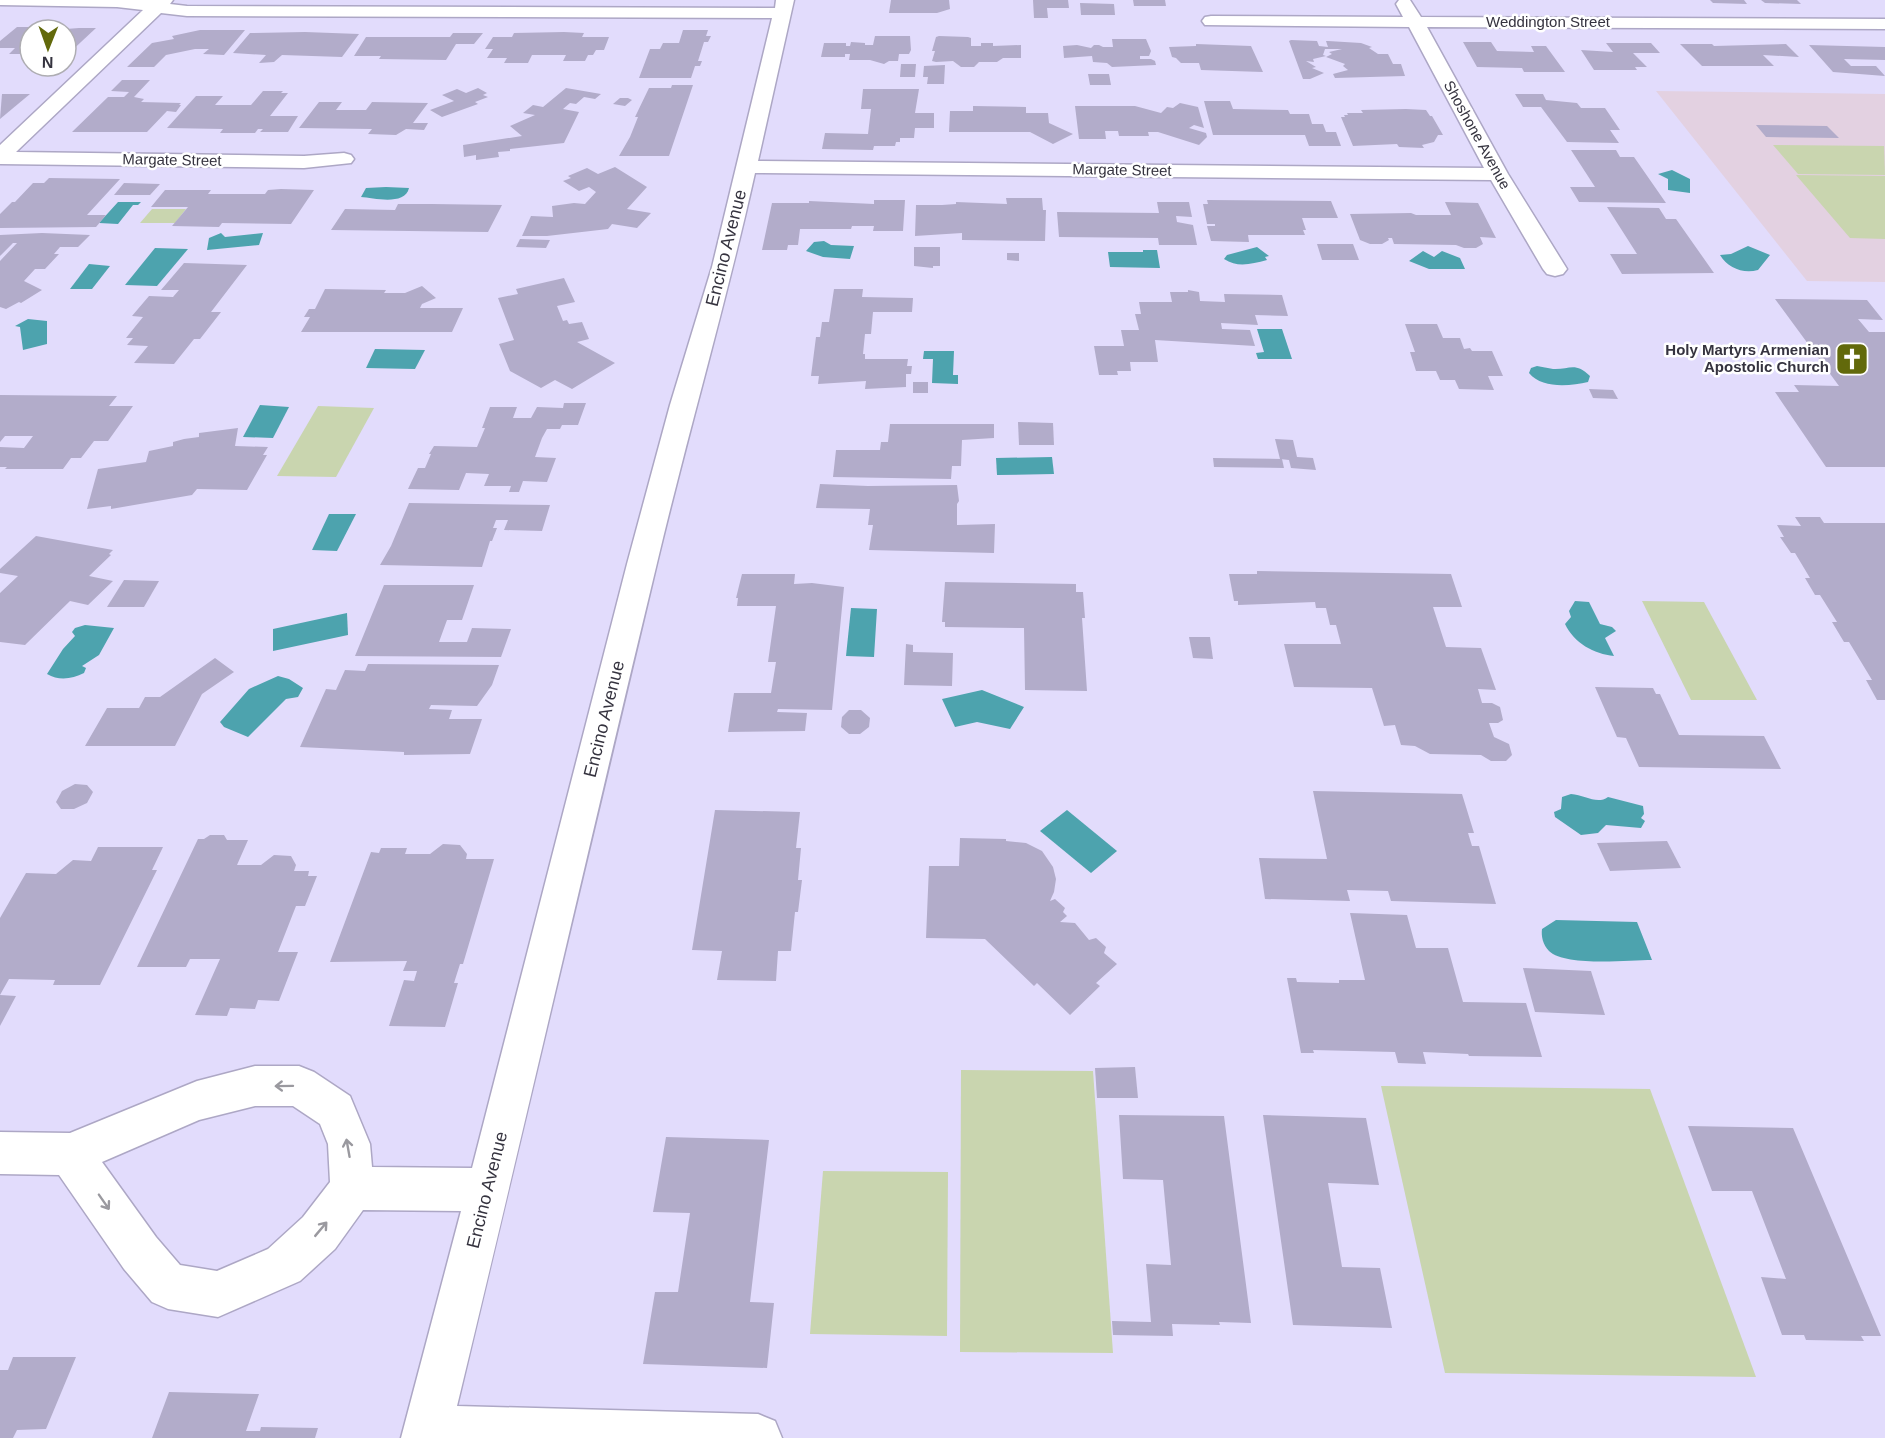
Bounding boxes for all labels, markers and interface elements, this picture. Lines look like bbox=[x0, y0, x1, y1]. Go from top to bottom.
street label: Weddington Street bbox=[1486, 13, 1611, 30]
north arrow bbox=[18, 18, 78, 78]
text: N bbox=[42, 54, 54, 71]
street label: Shoshone Avenue bbox=[1441, 77, 1514, 192]
street label: Margate Street bbox=[122, 150, 223, 169]
street label: Margate Street bbox=[1072, 160, 1173, 179]
street label: Encino Avenue bbox=[702, 187, 750, 309]
place label: Holy Martyrs Armenian Apostolic Church bbox=[1665, 341, 1829, 375]
church icon: Holy Martyrs Armenian Apostolic Church bbox=[1834, 341, 1870, 377]
street label: Encino Avenue bbox=[580, 658, 628, 780]
one-way arrow bbox=[275, 1080, 295, 1092]
street label: Encino Avenue bbox=[463, 1129, 511, 1251]
one-way arrow bbox=[343, 1138, 354, 1158]
one-way arrow bbox=[98, 1193, 110, 1210]
one-way arrow bbox=[314, 1222, 327, 1238]

